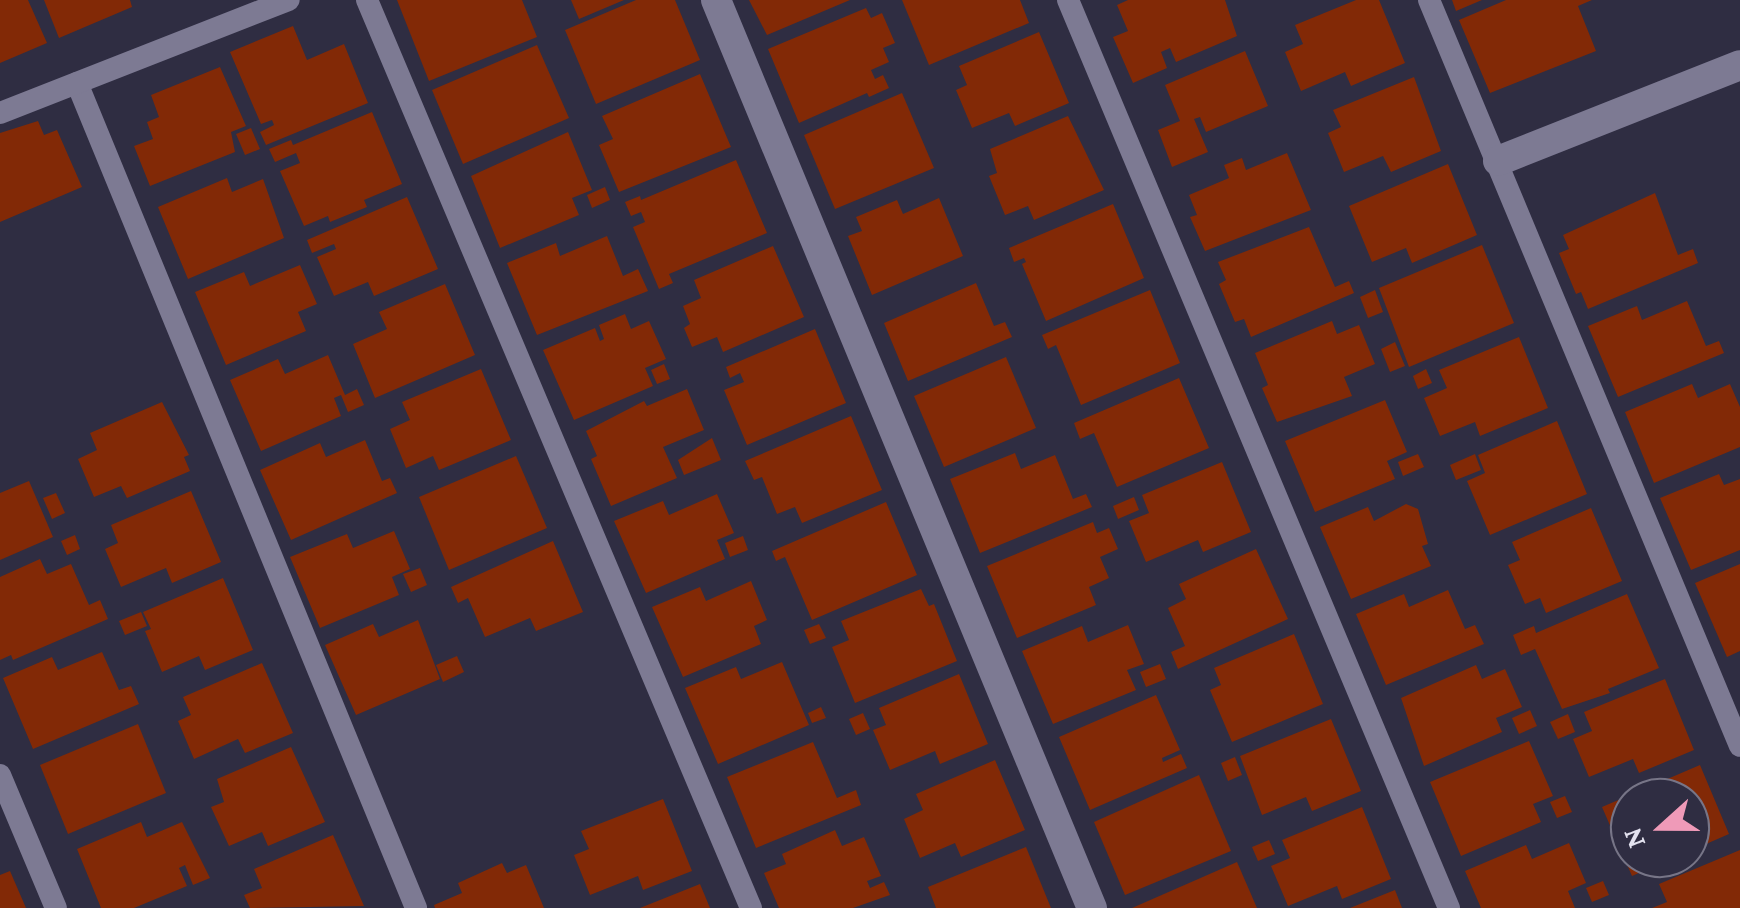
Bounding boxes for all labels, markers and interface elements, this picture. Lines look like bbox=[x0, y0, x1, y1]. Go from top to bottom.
north arrow bbox=[1610, 778, 1710, 878]
text: N bbox=[1616, 824, 1651, 853]

